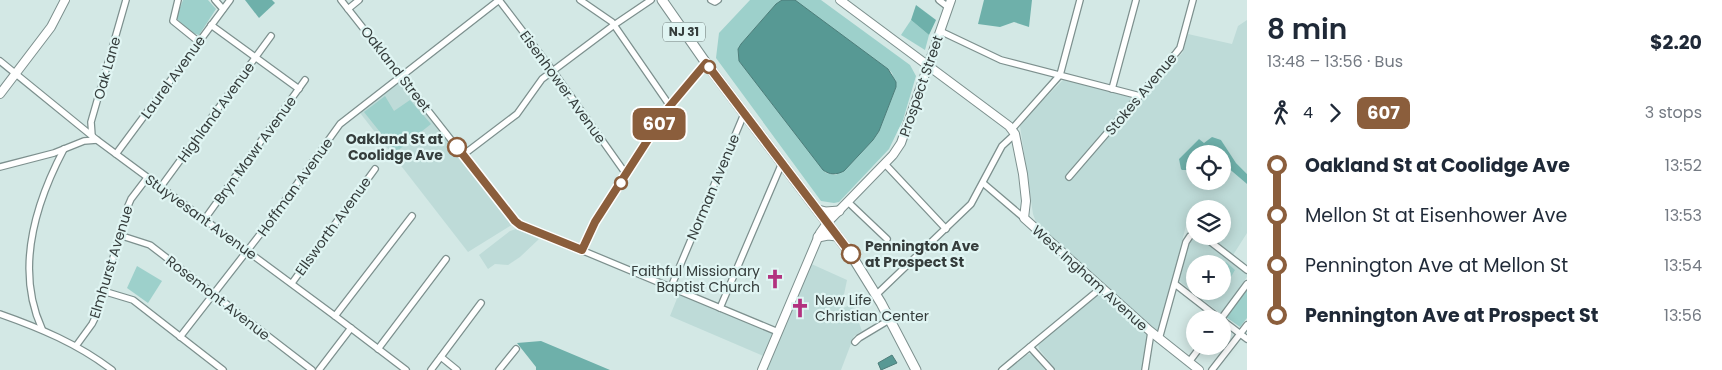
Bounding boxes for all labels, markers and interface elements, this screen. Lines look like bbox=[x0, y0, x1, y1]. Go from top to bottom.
text: 8 min bbox=[1267, 10, 1347, 49]
street label: Oakland Street bbox=[356, 22, 436, 116]
road number: NJ 31 bbox=[663, 22, 705, 42]
street label: Eisenhower Avenue bbox=[515, 26, 611, 148]
text: $2.20 bbox=[1650, 29, 1702, 56]
street label: Laurel Avenue bbox=[136, 31, 210, 123]
street label: Prospect Street bbox=[894, 33, 948, 139]
street label: Oak Lane bbox=[88, 34, 126, 102]
street label: Stokes Avenue bbox=[1101, 48, 1182, 139]
text: 13:48 – 13:56 · Bus bbox=[1267, 50, 1403, 73]
street label: Highland Avenue bbox=[173, 58, 259, 166]
unlabelled marker bbox=[702, 60, 716, 74]
street label: Bryn Mawr Avenue bbox=[209, 92, 301, 208]
icon: walk bbox=[1267, 99, 1295, 127]
icon: forward bbox=[1321, 99, 1349, 127]
text: 607 bbox=[1367, 100, 1400, 125]
text: 4 bbox=[1303, 101, 1313, 124]
text: 3 stops bbox=[1645, 101, 1702, 124]
line badge: 607 bbox=[630, 108, 688, 140]
text: 607 bbox=[643, 111, 675, 136]
place label: Oakland St at Coolidge Ave bbox=[346, 129, 443, 165]
street label: Norman Avenue bbox=[682, 131, 744, 243]
street label: Hoffman Avenue bbox=[253, 134, 338, 240]
marker: Oakland St at Coolidge Ave bbox=[447, 137, 467, 157]
map controls bbox=[1186, 145, 1231, 355]
button: locate bbox=[1186, 145, 1231, 190]
text: Oakland St at Coolidge Ave bbox=[1305, 152, 1570, 179]
text: 13:52 bbox=[1665, 154, 1702, 177]
street label: Stuyvesant Avenue bbox=[141, 170, 261, 265]
street label: Ellsworth Avenue bbox=[290, 172, 376, 279]
unlabelled marker bbox=[614, 176, 628, 190]
button: layers bbox=[1186, 200, 1231, 245]
text: Mellon St at Eisenhower Ave bbox=[1305, 202, 1567, 229]
street label: Elmhurst Avenue bbox=[84, 203, 138, 321]
text: 13:53 bbox=[1665, 204, 1702, 227]
street label: West Ingham Avenue bbox=[1028, 221, 1152, 336]
place label: Pennington Ave at Prospect St bbox=[865, 236, 979, 272]
marker: Pennington Ave at Prospect St bbox=[841, 244, 861, 264]
street label: Rosemont Avenue bbox=[162, 251, 275, 345]
text: Pennington Ave at Mellon St bbox=[1305, 252, 1568, 279]
text: 13:54 bbox=[1664, 254, 1702, 277]
button: + bbox=[1186, 255, 1231, 300]
place label: Faithful Missionary Baptist Church bbox=[631, 261, 760, 297]
church icon: Faithful Missionary Baptist Church bbox=[764, 268, 786, 290]
place label: New Life Christian Center bbox=[815, 290, 929, 326]
church icon: New Life Christian Center bbox=[789, 297, 811, 319]
text: Pennington Ave at Prospect St bbox=[1305, 302, 1598, 329]
text: 13:56 bbox=[1664, 304, 1702, 327]
button: − bbox=[1186, 310, 1231, 355]

